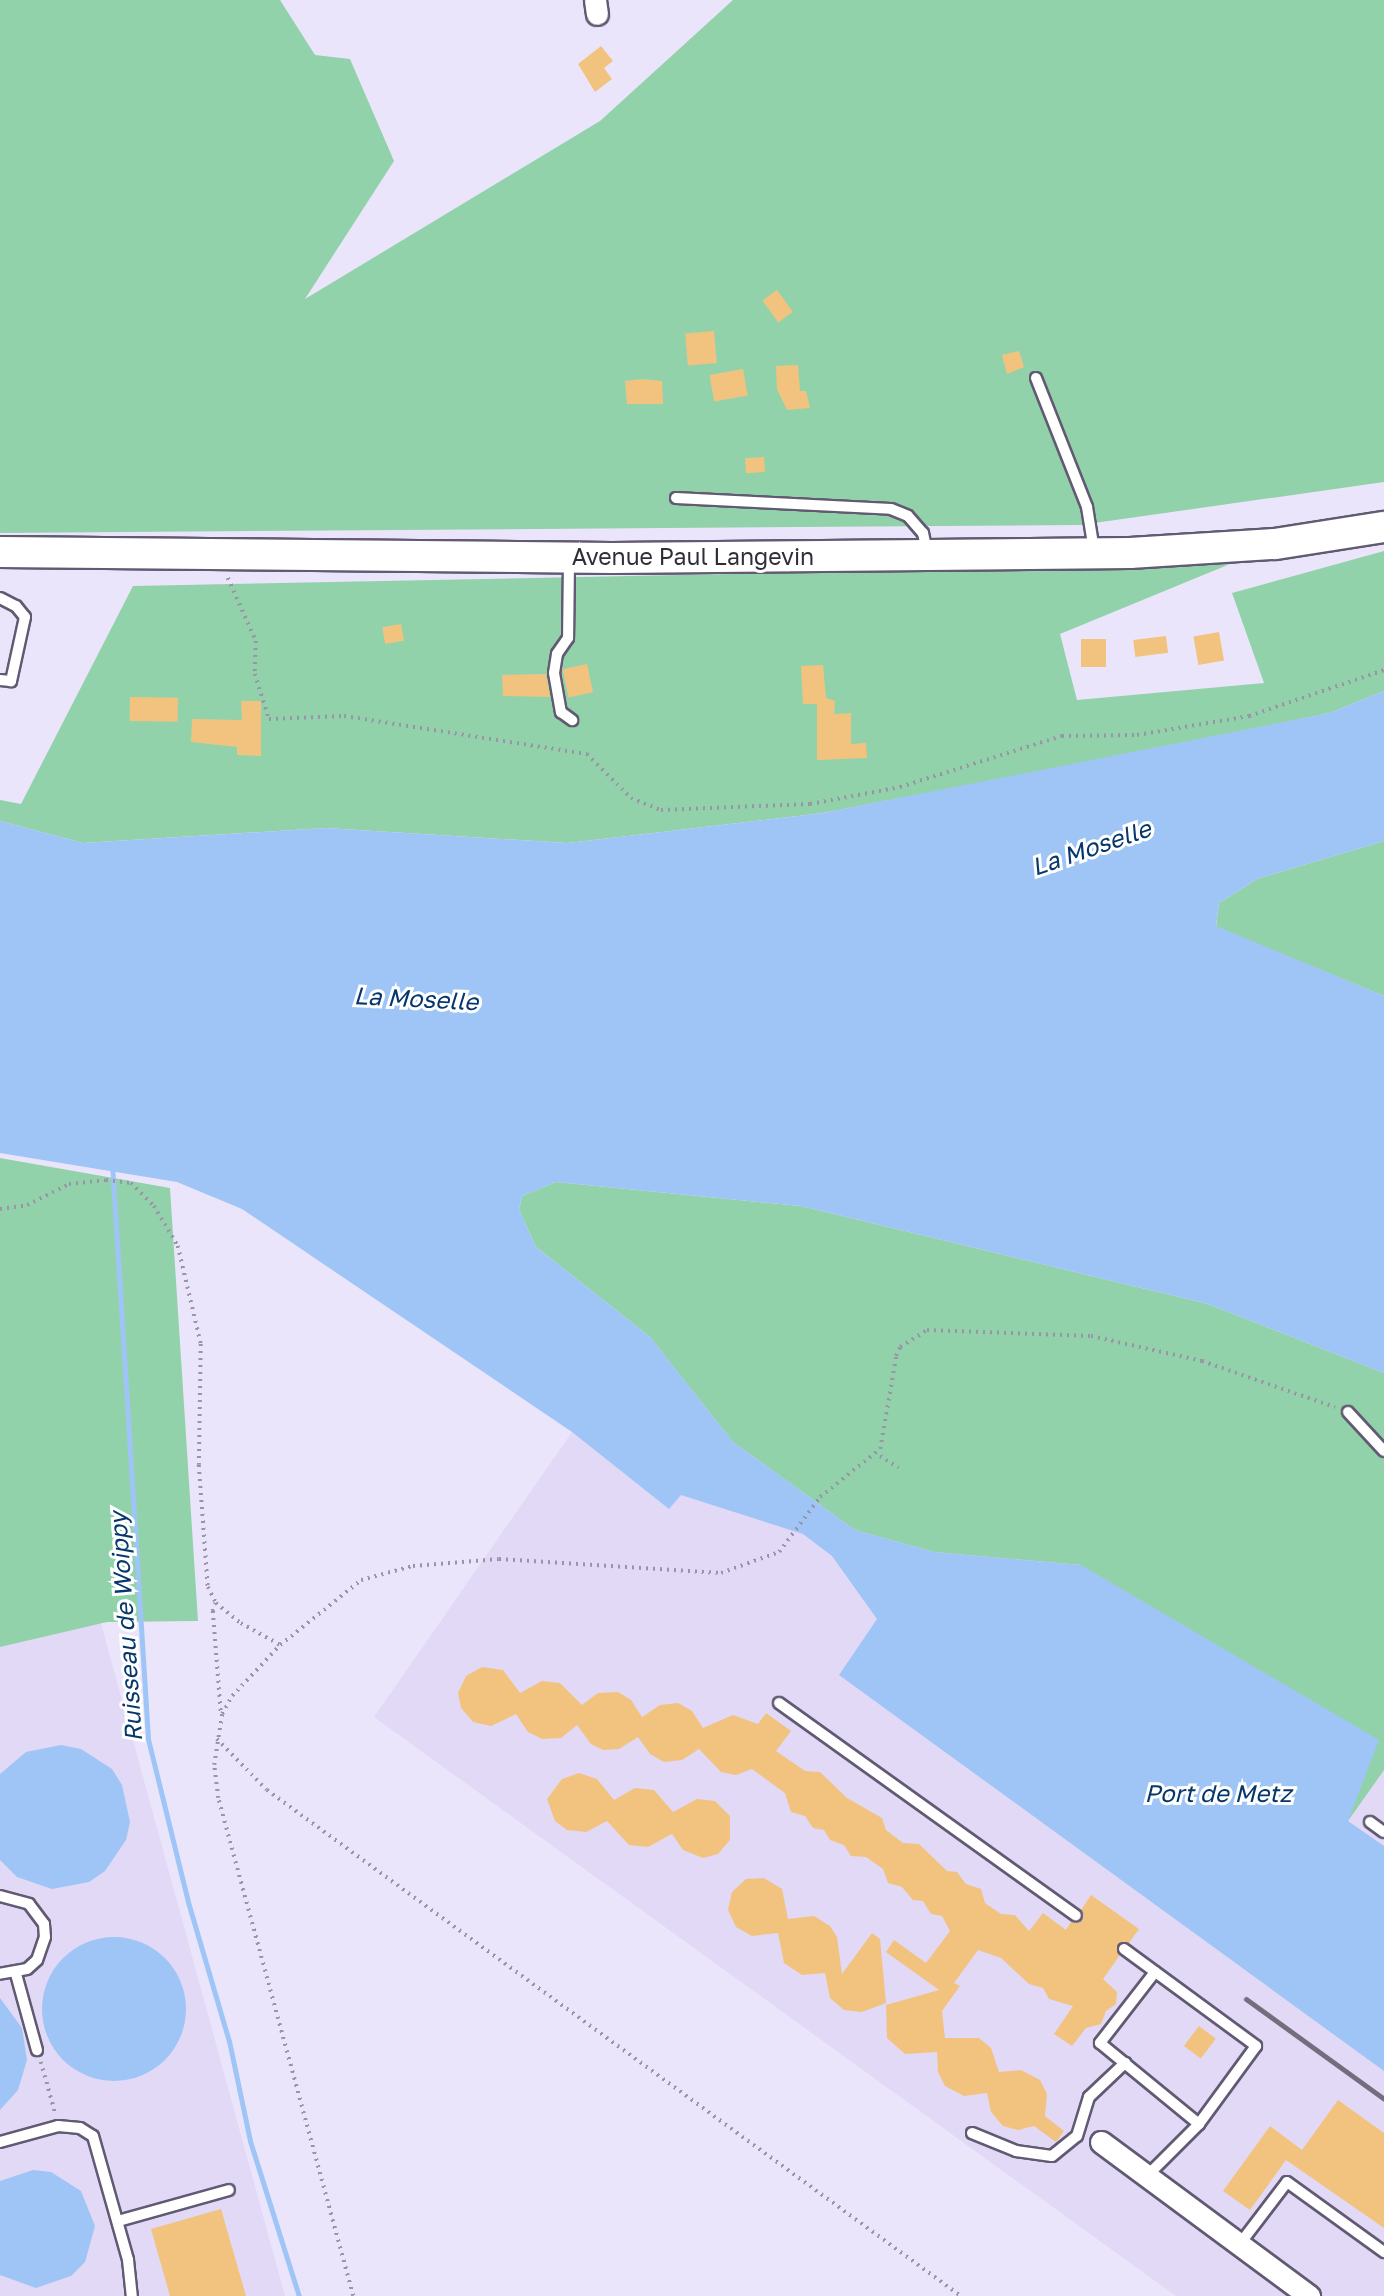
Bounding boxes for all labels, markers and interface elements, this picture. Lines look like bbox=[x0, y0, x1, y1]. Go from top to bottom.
street label: Avenue Paul Langevin bbox=[572, 542, 814, 570]
water label: La Moselle bbox=[1028, 813, 1154, 881]
water label: La Moselle bbox=[353, 980, 479, 1016]
water label: Ruisseau de Woippy bbox=[103, 1511, 147, 1743]
water label: Port de Metz bbox=[1145, 1779, 1291, 1807]

